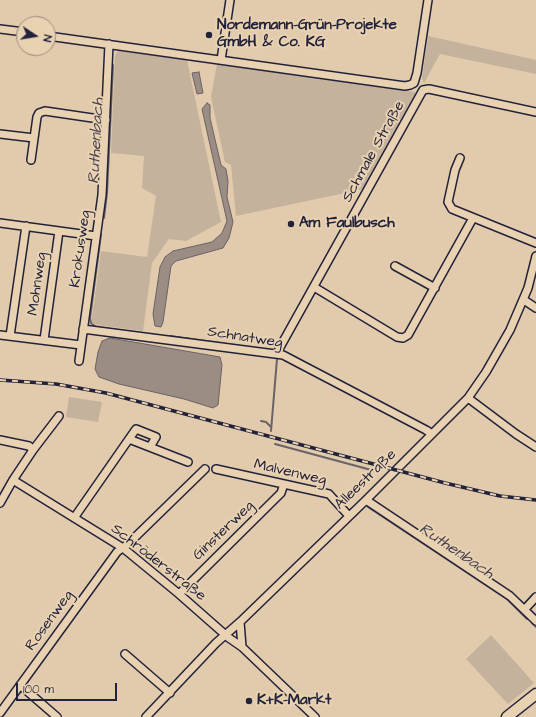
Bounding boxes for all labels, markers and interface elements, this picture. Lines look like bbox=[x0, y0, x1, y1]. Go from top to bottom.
north arrow bbox=[16, 16, 56, 56]
place label: Nordemann-Grün-Projekte GmbH & Co. KG bbox=[217, 17, 397, 52]
marker: Nordemann-Grün-Projekte GmbH & Co. KG bbox=[204, 30, 214, 40]
text: N bbox=[39, 33, 55, 43]
water label: Ruthenbach bbox=[85, 98, 109, 184]
street label: Schmale Straße bbox=[339, 98, 409, 206]
street label: Krokusweg bbox=[67, 209, 95, 289]
place label: Am Faulbusch bbox=[299, 215, 395, 233]
marker: Am Faulbusch bbox=[286, 219, 296, 229]
street label: Mohnweg bbox=[25, 251, 51, 317]
street label: Schnatweg bbox=[206, 323, 284, 353]
street label: Alleestraße bbox=[331, 446, 401, 514]
street label: Malvenweg bbox=[252, 456, 328, 490]
street label: Ginsterweg bbox=[190, 497, 258, 565]
street label: Schröderstraße bbox=[107, 520, 209, 606]
water label: Ruthenbach bbox=[415, 520, 497, 584]
street label: Rosenweg bbox=[22, 587, 78, 655]
scale bar bbox=[18, 675, 119, 701]
text: 100 m bbox=[23, 681, 54, 698]
place label: K+K-Markt bbox=[257, 692, 331, 710]
marker: K+K-Markt bbox=[244, 696, 254, 706]

